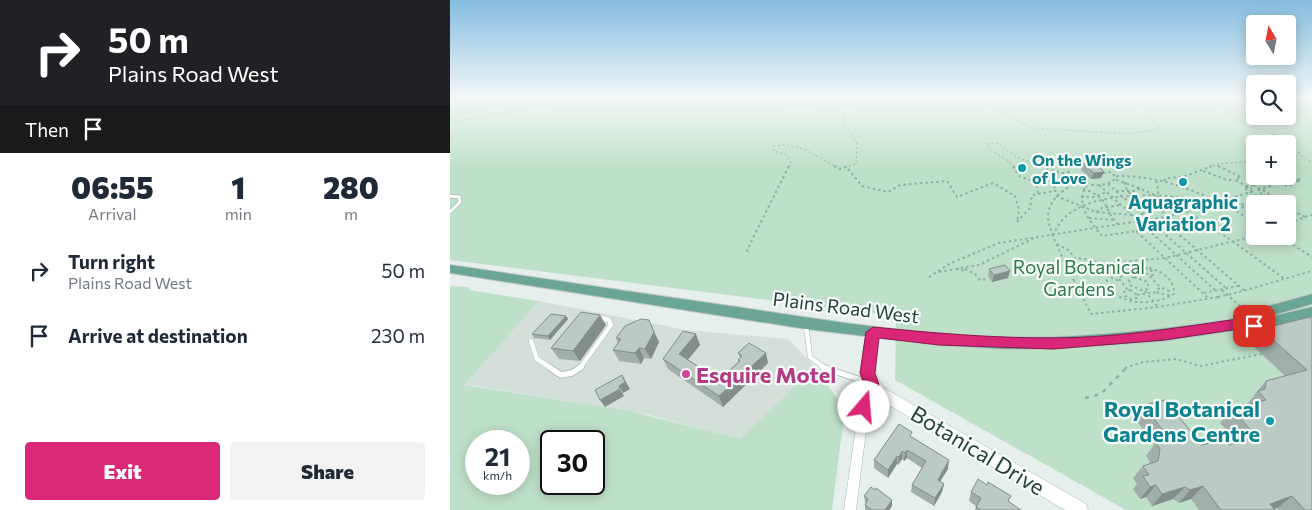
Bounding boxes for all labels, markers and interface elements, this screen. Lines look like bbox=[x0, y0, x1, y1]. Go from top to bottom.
north arrow bbox=[1246, 15, 1296, 65]
map controls bbox=[1246, 15, 1296, 245]
text: 50 m bbox=[108, 17, 189, 60]
icon: right bbox=[25, 20, 90, 85]
text: Plains Road West bbox=[108, 60, 278, 87]
button: search bbox=[1246, 75, 1296, 125]
icon: arrive bbox=[79, 115, 107, 143]
text: Then bbox=[25, 118, 69, 141]
button: + bbox=[1246, 135, 1296, 185]
place label: On the Wings of Love bbox=[1032, 150, 1132, 187]
marker: On the Wings of Love bbox=[1016, 162, 1028, 174]
text: 06:55 bbox=[71, 168, 154, 205]
text: 1 bbox=[231, 168, 245, 205]
text: 280 bbox=[323, 168, 379, 205]
marker: Aquagraphic Variation 2 bbox=[1177, 176, 1189, 188]
place label: Aquagraphic Variation 2 bbox=[1128, 190, 1238, 235]
button: − bbox=[1246, 195, 1296, 245]
text: Arrival bbox=[88, 204, 137, 223]
text: min bbox=[225, 204, 252, 223]
text: m bbox=[344, 204, 358, 223]
text: Turn right bbox=[68, 250, 155, 273]
park label: Royal Botanical Gardens bbox=[1013, 255, 1145, 300]
icon: right bbox=[25, 257, 53, 285]
text: 50 m bbox=[381, 259, 425, 282]
text: Plains Road West bbox=[68, 273, 192, 292]
street label: Plains Road West bbox=[772, 287, 921, 327]
pin bbox=[1233, 305, 1275, 347]
icon: arrive bbox=[1240, 312, 1268, 340]
icon: arrive bbox=[25, 322, 53, 350]
text: Arrive at destination bbox=[68, 324, 248, 347]
text: 230 m bbox=[371, 324, 425, 347]
place label: Esquire Motel bbox=[696, 361, 836, 388]
marker: Esquire Motel bbox=[680, 368, 692, 380]
position arrow bbox=[837, 380, 889, 432]
place label: Royal Botanical Gardens Centre bbox=[1103, 395, 1260, 447]
street label: Botanical Drive bbox=[906, 399, 1050, 501]
marker: Royal Botanical Gardens Centre bbox=[1264, 415, 1276, 427]
speed limit sign: 30 bbox=[540, 430, 605, 495]
text: 21 bbox=[485, 441, 510, 471]
button: Exit bbox=[25, 442, 220, 500]
button: Share bbox=[230, 442, 425, 500]
text: km/h bbox=[483, 468, 512, 482]

